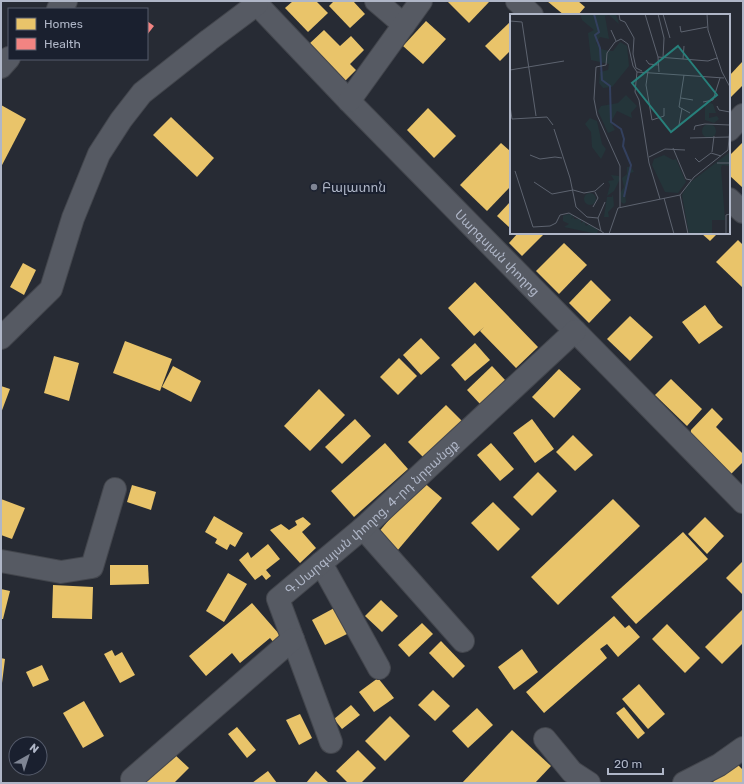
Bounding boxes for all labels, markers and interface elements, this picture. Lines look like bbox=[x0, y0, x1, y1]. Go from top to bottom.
legend bbox=[8, 8, 148, 60]
inset map bbox=[510, 14, 730, 234]
text: Homes bbox=[44, 17, 83, 31]
text: Health bbox=[44, 37, 81, 51]
place label: Բալատոն bbox=[322, 180, 386, 195]
marker: Բալատոն bbox=[309, 182, 319, 192]
street label: Սարգսյան փողոց bbox=[452, 207, 543, 299]
street label: Գ.Սարգսյան փողոց, 4-րդ նրբանցք bbox=[282, 436, 461, 598]
north arrow bbox=[8, 736, 48, 776]
text: N bbox=[27, 741, 41, 756]
scale bar bbox=[608, 750, 663, 776]
text: 20 m bbox=[614, 757, 642, 771]

